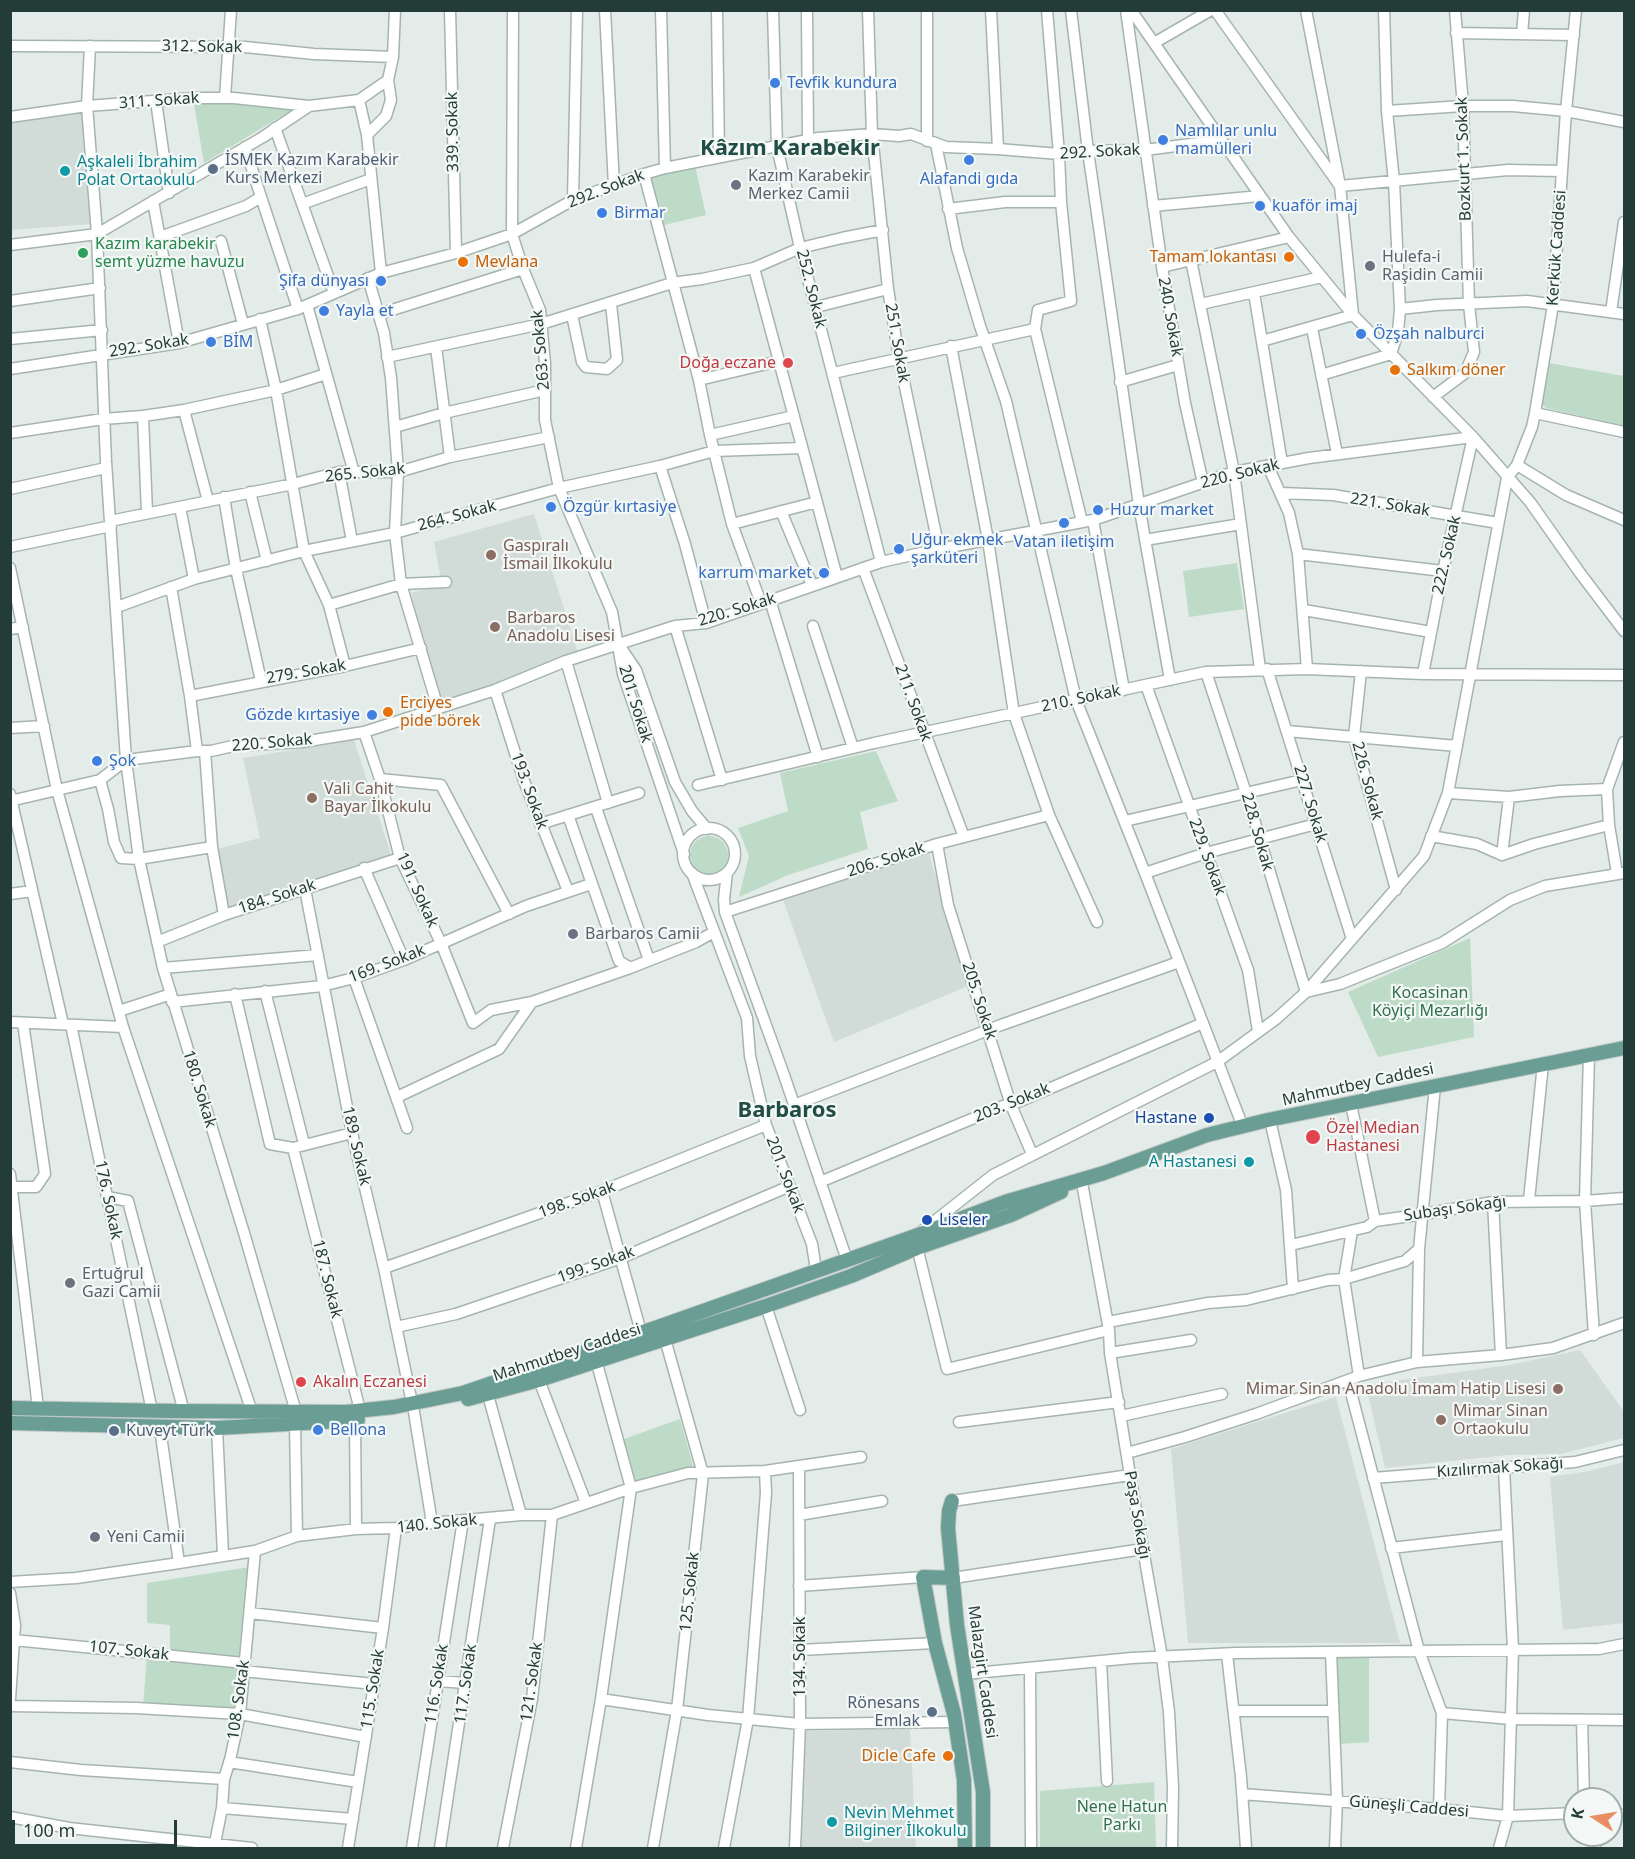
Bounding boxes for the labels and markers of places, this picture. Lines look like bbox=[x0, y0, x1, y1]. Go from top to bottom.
place label: Tevfik kundura bbox=[787, 73, 897, 93]
marker: Tevfik kundura bbox=[768, 76, 782, 90]
place label: Namlılar unlu mamülleri bbox=[1175, 121, 1277, 159]
marker: Namlılar unlu mamülleri bbox=[1156, 133, 1170, 147]
place label: İSMEK Kazım Karabekir Kurs Merkezi bbox=[225, 150, 399, 188]
place label: Aşkaleli İbrahim Polat Ortaokulu bbox=[77, 152, 197, 190]
marker: Alafandi gıda bbox=[962, 153, 976, 167]
marker: İSMEK Kazım Karabekir Kurs Merkezi bbox=[206, 162, 220, 176]
marker: Aşkaleli İbrahim Polat Ortaokulu bbox=[58, 164, 72, 178]
place label: Kazım Karabekir Merkez Camii bbox=[748, 166, 870, 204]
place label: Alafandi gıda bbox=[920, 169, 1018, 189]
marker: Kazım Karabekir Merkez Camii bbox=[729, 178, 743, 192]
place label: kuaför imaj bbox=[1272, 196, 1358, 216]
marker: kuaför imaj bbox=[1253, 199, 1267, 213]
place label: Birmar bbox=[614, 203, 666, 223]
marker: Birmar bbox=[595, 206, 609, 220]
place label: Kazım karabekir semt yüzme havuzu bbox=[95, 234, 245, 272]
marker: Kazım karabekir semt yüzme havuzu bbox=[76, 246, 90, 260]
place label: Tamam lokantası bbox=[1150, 247, 1277, 267]
place label: Hulefa-i Raşidin Camii bbox=[1382, 247, 1483, 285]
marker: Tamam lokantası bbox=[1282, 250, 1296, 264]
place label: Mevlana bbox=[475, 252, 538, 272]
marker: Mevlana bbox=[456, 255, 470, 269]
marker: Hulefa-i Raşidin Camii bbox=[1363, 259, 1377, 273]
place label: Şifa dünyası bbox=[279, 271, 369, 291]
marker: Şifa dünyası bbox=[374, 274, 388, 288]
place label: Yayla et bbox=[336, 301, 393, 321]
marker: Yayla et bbox=[317, 304, 331, 318]
place label: Özşah nalburci bbox=[1373, 324, 1485, 344]
marker: Özşah nalburci bbox=[1354, 327, 1368, 341]
place label: BİM bbox=[223, 332, 253, 352]
marker: BİM bbox=[204, 335, 218, 349]
place label: Doğa eczane bbox=[680, 353, 776, 373]
marker: Doğa eczane bbox=[781, 356, 795, 370]
place label: Salkım döner bbox=[1407, 360, 1506, 380]
marker: Salkım döner bbox=[1388, 363, 1402, 377]
place label: Özgür kırtasiye bbox=[563, 497, 677, 517]
marker: Özgür kırtasiye bbox=[544, 500, 558, 514]
place label: Huzur market bbox=[1110, 500, 1214, 520]
marker: Huzur market bbox=[1091, 503, 1105, 517]
marker: Vatan iletişim bbox=[1057, 516, 1071, 530]
place label: Uğur ekmek şarküteri bbox=[911, 530, 1003, 568]
place label: Vatan iletişim bbox=[1014, 532, 1114, 552]
place label: Gaspıralı İsmail İlkokulu bbox=[503, 536, 613, 574]
marker: Uğur ekmek şarküteri bbox=[892, 542, 906, 556]
marker: Gaspıralı İsmail İlkokulu bbox=[484, 548, 498, 562]
place label: karrum market bbox=[698, 563, 812, 583]
marker: karrum market bbox=[817, 566, 831, 580]
place label: Barbaros Anadolu Lisesi bbox=[507, 608, 615, 646]
marker: Barbaros Anadolu Lisesi bbox=[488, 620, 502, 634]
place label: Erciyes pide börek bbox=[400, 693, 480, 731]
place label: Gözde kırtasiye bbox=[245, 705, 360, 725]
marker: Erciyes pide börek bbox=[381, 705, 395, 719]
marker: Gözde kırtasiye bbox=[365, 708, 379, 722]
place label: Şok bbox=[109, 751, 136, 771]
marker: Şok bbox=[90, 754, 104, 768]
place label: Vali Cahit Bayar İlkokulu bbox=[324, 779, 432, 817]
marker: Vali Cahit Bayar İlkokulu bbox=[305, 791, 319, 805]
place label: Barbaros Camii bbox=[585, 924, 700, 944]
marker: Barbaros Camii bbox=[566, 927, 580, 941]
place label: Hastane bbox=[1135, 1108, 1197, 1128]
marker: Hastane bbox=[1202, 1111, 1216, 1125]
place label: Özel Median Hastanesi bbox=[1326, 1118, 1420, 1156]
marker: Özel Median Hastanesi bbox=[1304, 1128, 1322, 1146]
place label: A Hastanesi bbox=[1149, 1152, 1237, 1172]
marker: A Hastanesi bbox=[1242, 1155, 1256, 1169]
place label: Liseler bbox=[939, 1210, 988, 1230]
marker: Liseler bbox=[920, 1213, 934, 1227]
place label: Ertuğrul Gazi Camii bbox=[82, 1264, 161, 1302]
marker: Ertuğrul Gazi Camii bbox=[63, 1276, 77, 1290]
place label: Akalın Eczanesi bbox=[313, 1372, 427, 1392]
marker: Akalın Eczanesi bbox=[294, 1375, 308, 1389]
place label: Mimar Sinan Anadolu İmam Hatip Lisesi bbox=[1246, 1379, 1546, 1399]
marker: Mimar Sinan Anadolu İmam Hatip Lisesi bbox=[1551, 1382, 1565, 1396]
place label: Mimar Sinan Ortaokulu bbox=[1453, 1401, 1548, 1439]
marker: Mimar Sinan Ortaokulu bbox=[1434, 1413, 1448, 1427]
place label: Bellona bbox=[330, 1420, 386, 1440]
place label: Kuveyt Türk bbox=[126, 1421, 214, 1441]
marker: Bellona bbox=[311, 1423, 325, 1437]
marker: Kuveyt Türk bbox=[107, 1424, 121, 1438]
place label: Yeni Camii bbox=[107, 1527, 185, 1547]
marker: Yeni Camii bbox=[88, 1530, 102, 1544]
place label: Rönesans Emlak bbox=[847, 1693, 920, 1731]
marker: Rönesans Emlak bbox=[925, 1705, 939, 1719]
place label: Dicle Cafe bbox=[862, 1746, 936, 1766]
marker: Dicle Cafe bbox=[941, 1749, 955, 1763]
place label: Nevin Mehmet Bilginer İlkokulu bbox=[844, 1803, 967, 1841]
marker: Nevin Mehmet Bilginer İlkokulu bbox=[825, 1815, 839, 1829]

